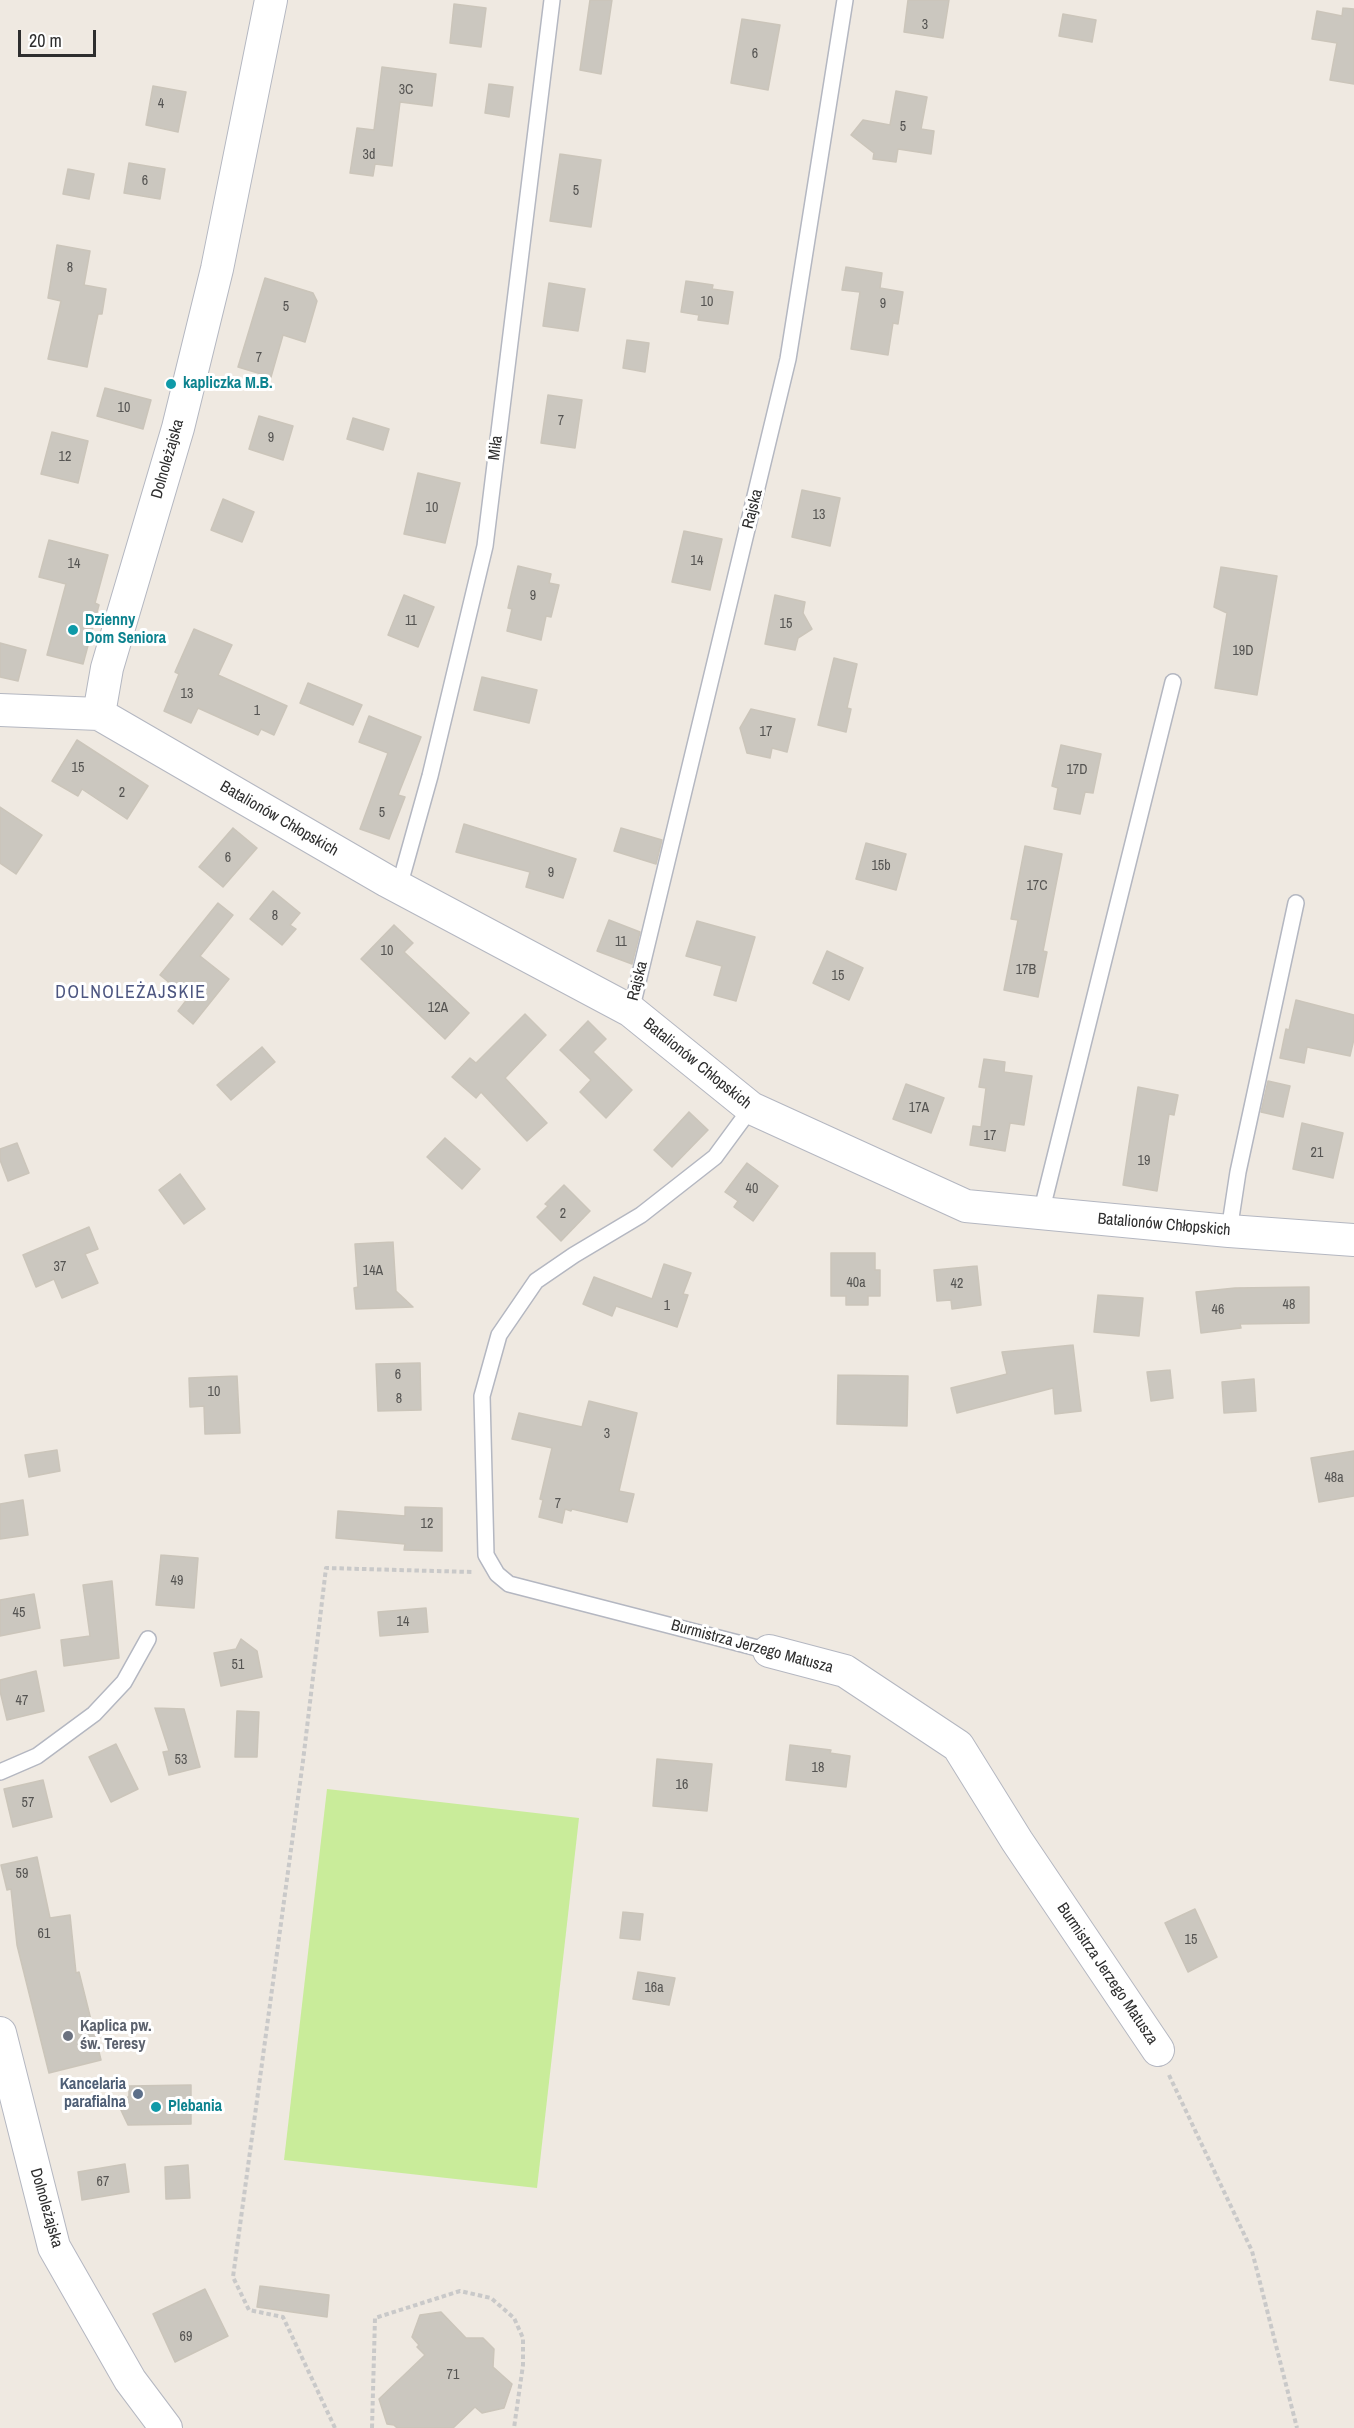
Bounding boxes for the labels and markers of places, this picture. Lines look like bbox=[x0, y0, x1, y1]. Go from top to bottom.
place label: kapliczka M.B. bbox=[183, 374, 273, 394]
marker: kapliczka M.B. bbox=[164, 377, 178, 391]
place label: Dzienny Dom Seniora bbox=[85, 611, 166, 649]
marker: Dzienny Dom Seniora bbox=[66, 623, 80, 637]
place label: Kaplica pw. św. Teresy bbox=[80, 2017, 152, 2055]
marker: Kaplica pw. św. Teresy bbox=[61, 2029, 75, 2043]
place label: Kancelaria parafialna bbox=[60, 2075, 126, 2113]
marker: Kancelaria parafialna bbox=[131, 2087, 145, 2101]
place label: Plebania bbox=[168, 2097, 222, 2117]
marker: Plebania bbox=[149, 2100, 163, 2114]

